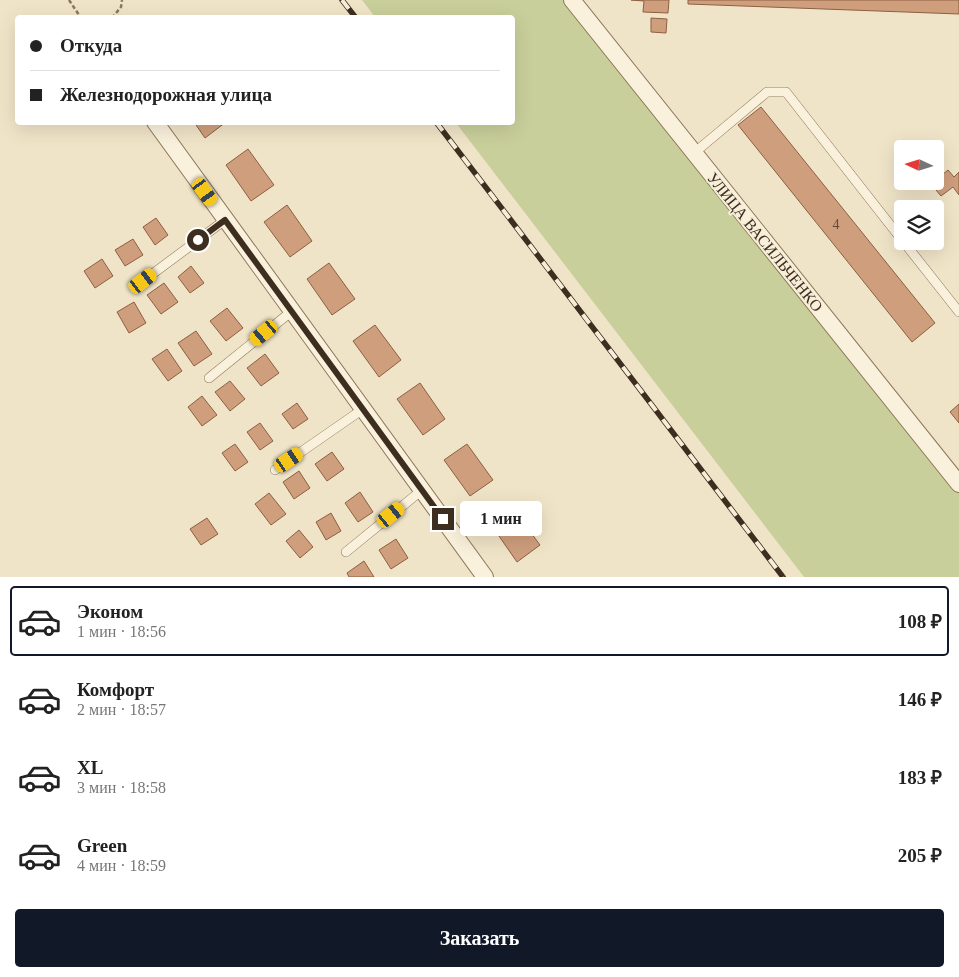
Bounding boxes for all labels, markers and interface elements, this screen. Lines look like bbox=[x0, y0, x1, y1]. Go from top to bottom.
text: Откуда bbox=[60, 35, 122, 56]
text: Железнодорожная улица bbox=[60, 84, 272, 105]
north arrow bbox=[894, 140, 944, 190]
map controls bbox=[894, 140, 944, 250]
street label: УЛИЦА ВАСИЛЬЧЕНКО bbox=[703, 169, 826, 315]
car bbox=[190, 175, 219, 209]
button: layers bbox=[894, 200, 944, 250]
house number: 4 bbox=[833, 217, 840, 232]
route start bbox=[187, 229, 209, 251]
car bbox=[126, 266, 159, 296]
car bbox=[247, 318, 280, 348]
car bbox=[272, 445, 305, 475]
car bbox=[374, 500, 407, 530]
callout: 1 мин bbox=[460, 502, 543, 536]
route end bbox=[432, 508, 454, 530]
text: 1 мин bbox=[480, 510, 522, 527]
icon: car bbox=[17, 599, 62, 644]
text: Эконом bbox=[77, 601, 143, 622]
text: 108 ₽ bbox=[898, 611, 942, 632]
text: 1 мин · 18:56 bbox=[77, 623, 166, 640]
icon: car bbox=[17, 677, 62, 722]
text: Комфорт bbox=[77, 679, 154, 700]
text: 146 ₽ bbox=[898, 689, 942, 710]
text: 2 мин · 18:57 bbox=[77, 701, 166, 718]
icon: car bbox=[17, 755, 62, 800]
text: XL bbox=[77, 757, 103, 778]
text: 183 ₽ bbox=[898, 767, 942, 788]
text: 3 мин · 18:58 bbox=[77, 779, 166, 796]
icon: car bbox=[17, 833, 62, 878]
text: Green bbox=[77, 835, 127, 856]
text: 205 ₽ bbox=[898, 845, 942, 866]
text: 4 мин · 18:59 bbox=[77, 857, 166, 874]
button: Заказать bbox=[15, 909, 944, 967]

